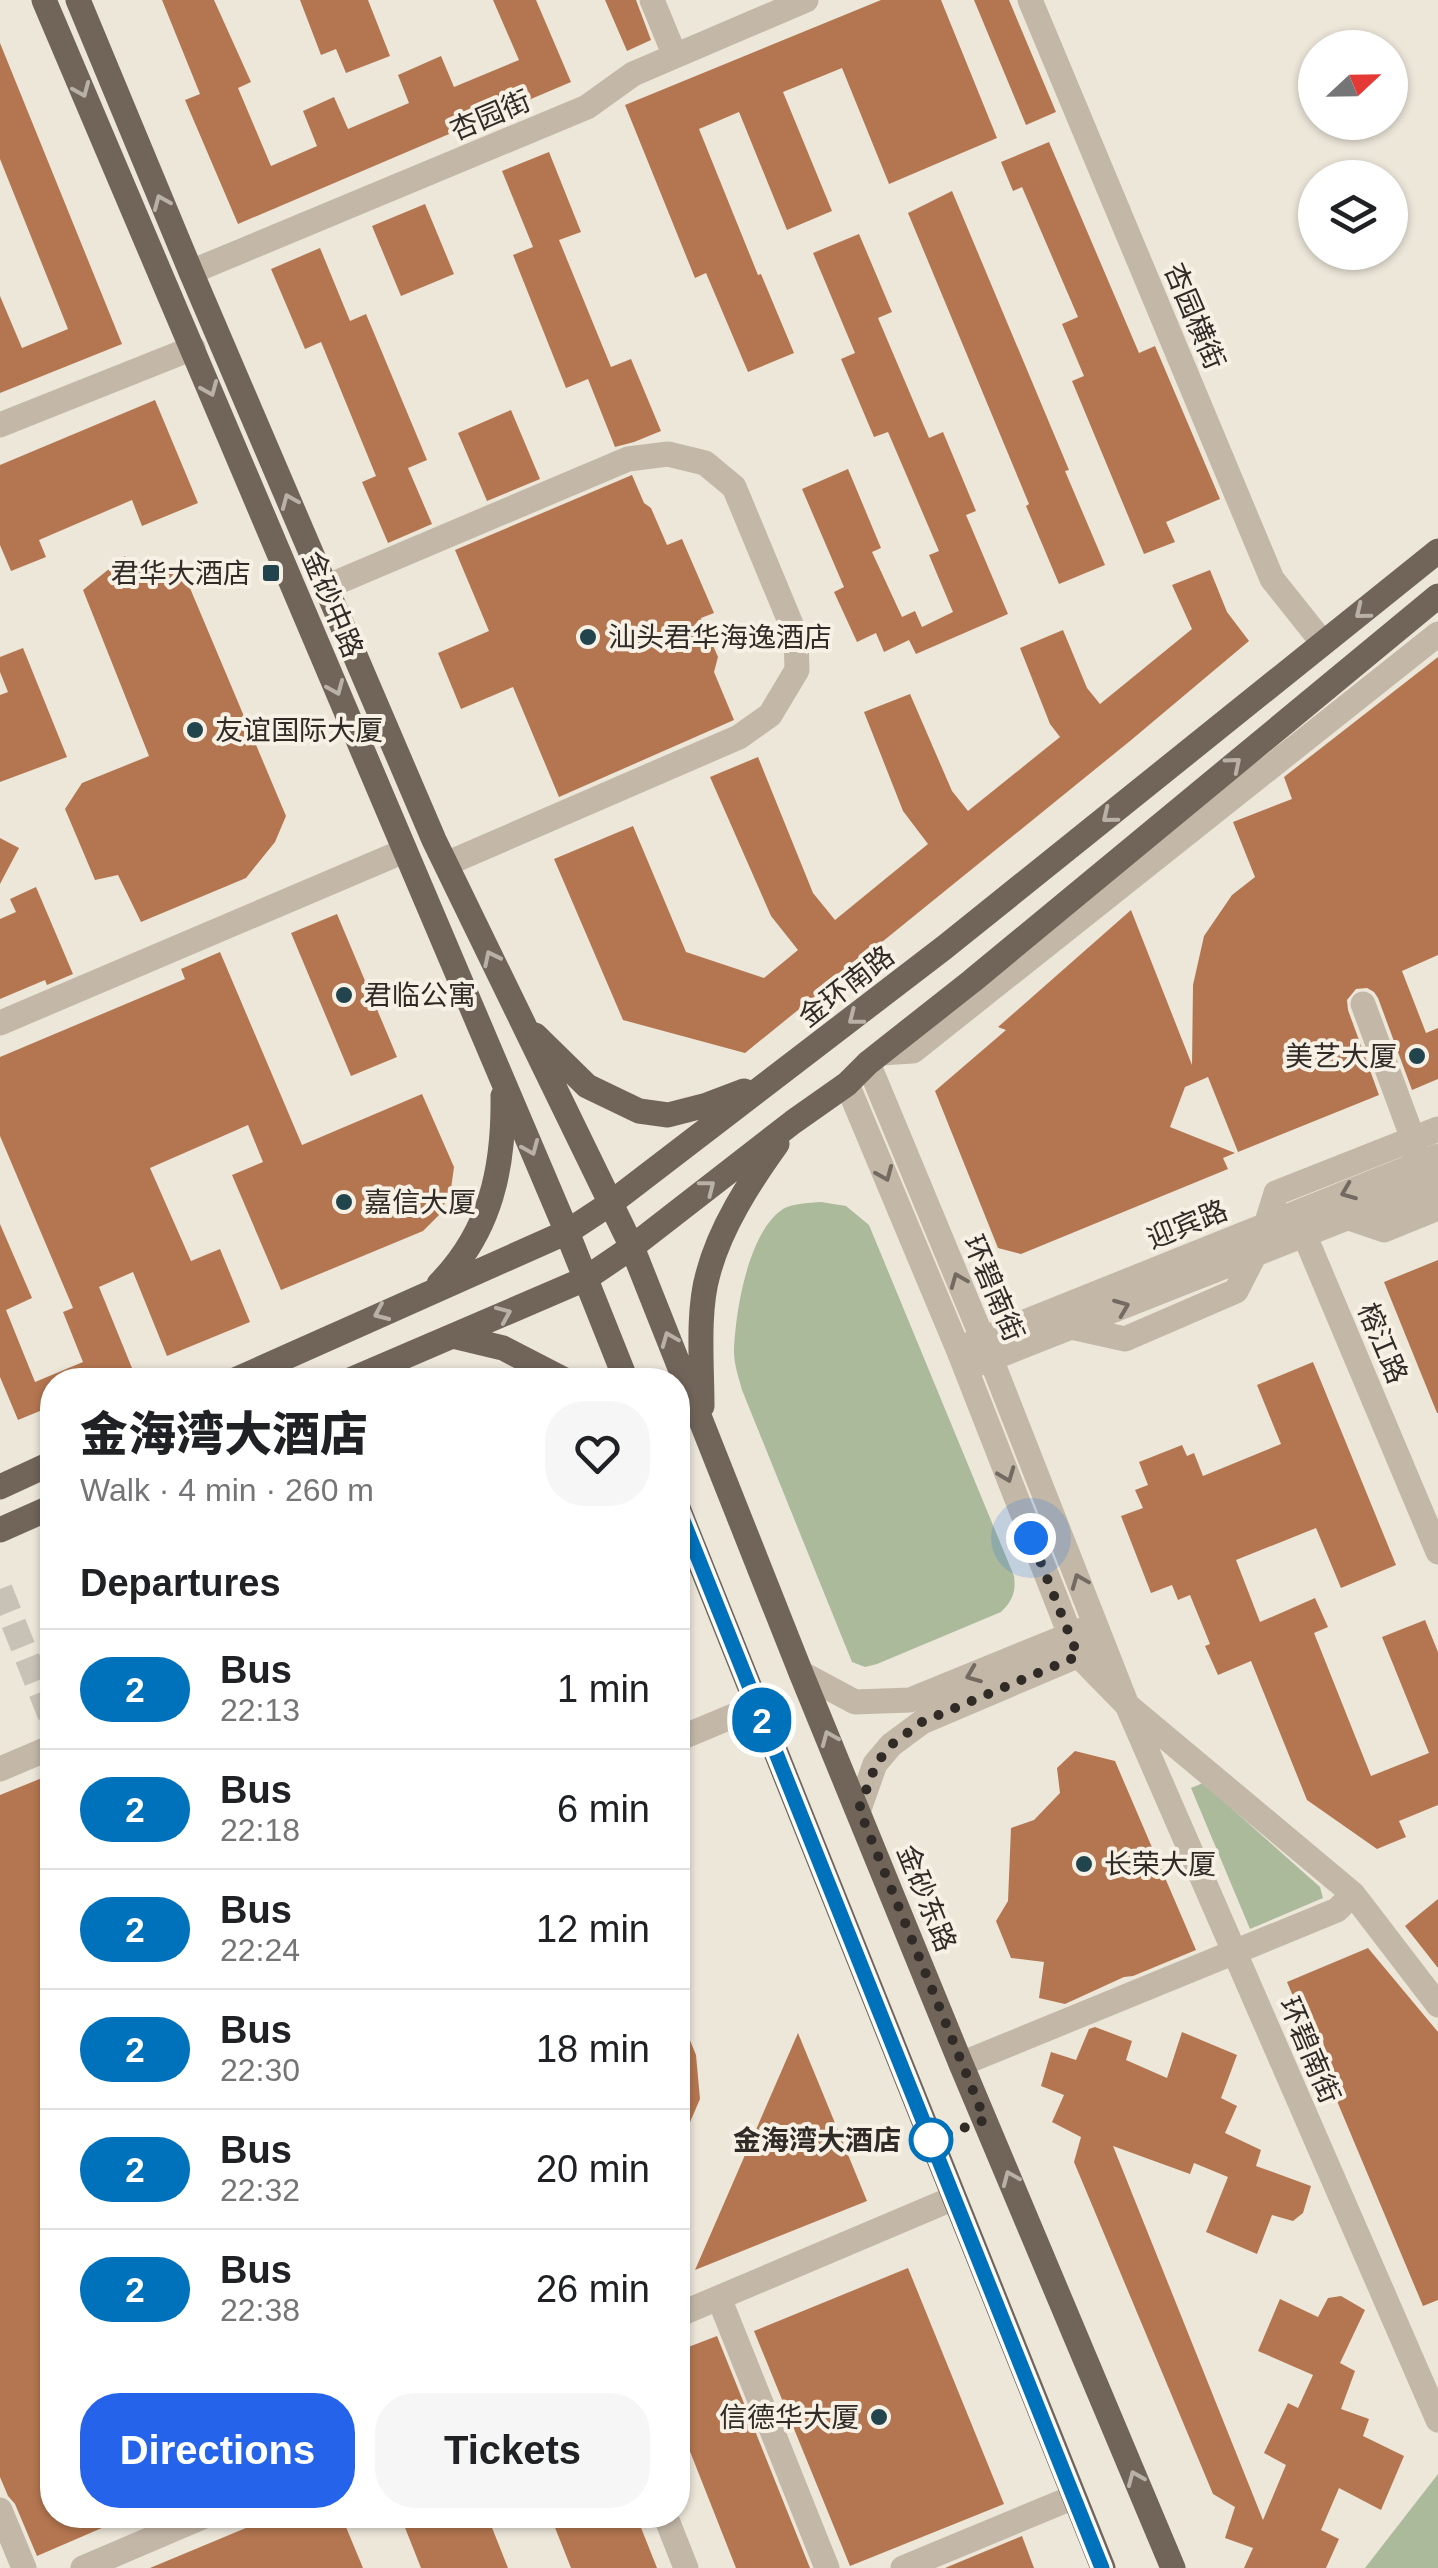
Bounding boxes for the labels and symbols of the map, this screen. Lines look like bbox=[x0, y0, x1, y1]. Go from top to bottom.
north arrow bbox=[1298, 30, 1408, 140]
one-way arrow bbox=[70, 80, 90, 98]
street label: 杏园街 bbox=[445, 85, 535, 146]
one-way arrow bbox=[153, 194, 173, 212]
street label: 杏园横街 bbox=[1158, 259, 1231, 374]
one-way arrow bbox=[198, 378, 218, 396]
one-way arrow bbox=[281, 493, 301, 511]
street label: 金砂中路 bbox=[296, 547, 369, 662]
place label: 君华大酒店 bbox=[111, 558, 251, 589]
marker: 君华大酒店 bbox=[260, 562, 282, 584]
one-way arrow bbox=[1355, 600, 1373, 618]
place label: 汕头君华海逸酒店 bbox=[608, 622, 832, 653]
marker: 汕头君华海逸酒店 bbox=[577, 626, 599, 648]
one-way arrow bbox=[324, 678, 344, 696]
place label: 友谊国际大厦 bbox=[215, 715, 383, 746]
marker: 友谊国际大厦 bbox=[184, 719, 206, 741]
one-way arrow bbox=[1223, 758, 1241, 776]
one-way arrow bbox=[1102, 804, 1120, 821]
street label: 金环南路 bbox=[793, 940, 900, 1033]
one-way arrow bbox=[484, 950, 504, 968]
place label: 君临公寓 bbox=[364, 980, 476, 1011]
marker: 君临公寓 bbox=[333, 984, 355, 1006]
one-way arrow bbox=[848, 1006, 866, 1024]
place label: 美艺大厦 bbox=[1285, 1041, 1397, 1072]
marker: 美艺大厦 bbox=[1406, 1045, 1428, 1067]
one-way arrow bbox=[519, 1138, 539, 1156]
one-way arrow bbox=[873, 1164, 893, 1182]
one-way arrow bbox=[697, 1181, 715, 1199]
one-way arrow bbox=[1340, 1181, 1357, 1201]
place label: 嘉信大厦 bbox=[364, 1187, 476, 1218]
marker: 嘉信大厦 bbox=[333, 1191, 355, 1213]
street label: 迎宾路 bbox=[1142, 1194, 1232, 1255]
street label: 环碧南街 bbox=[957, 1231, 1030, 1346]
one-way arrow bbox=[949, 1272, 969, 1289]
street label: 榕江路 bbox=[1352, 1298, 1413, 1388]
one-way arrow bbox=[1112, 1299, 1129, 1319]
one-way arrow bbox=[373, 1301, 391, 1321]
one-way arrow bbox=[494, 1306, 512, 1326]
one-way arrow bbox=[661, 1331, 681, 1349]
one-way arrow bbox=[995, 1465, 1015, 1483]
your location bbox=[1006, 1513, 1056, 1563]
one-way arrow bbox=[1070, 1574, 1090, 1591]
one-way arrow bbox=[965, 1663, 983, 1683]
line badge: 2 bbox=[730, 1688, 794, 1752]
one-way arrow bbox=[821, 1730, 841, 1748]
street label: 金砂东路 bbox=[891, 1840, 962, 1956]
place label: 长荣大厦 bbox=[1104, 1849, 1216, 1880]
marker: 长荣大厦 bbox=[1073, 1853, 1095, 1875]
street label: 环碧南街 bbox=[1273, 1993, 1346, 2108]
marker: 金海湾大酒店 bbox=[910, 2119, 952, 2161]
place label: 金海湾大酒店 bbox=[733, 2125, 901, 2156]
one-way arrow bbox=[1001, 2170, 1021, 2188]
place label: 信德华大厦 bbox=[719, 2402, 859, 2433]
marker: 信德华大厦 bbox=[868, 2406, 890, 2428]
one-way arrow bbox=[1127, 2470, 1147, 2488]

